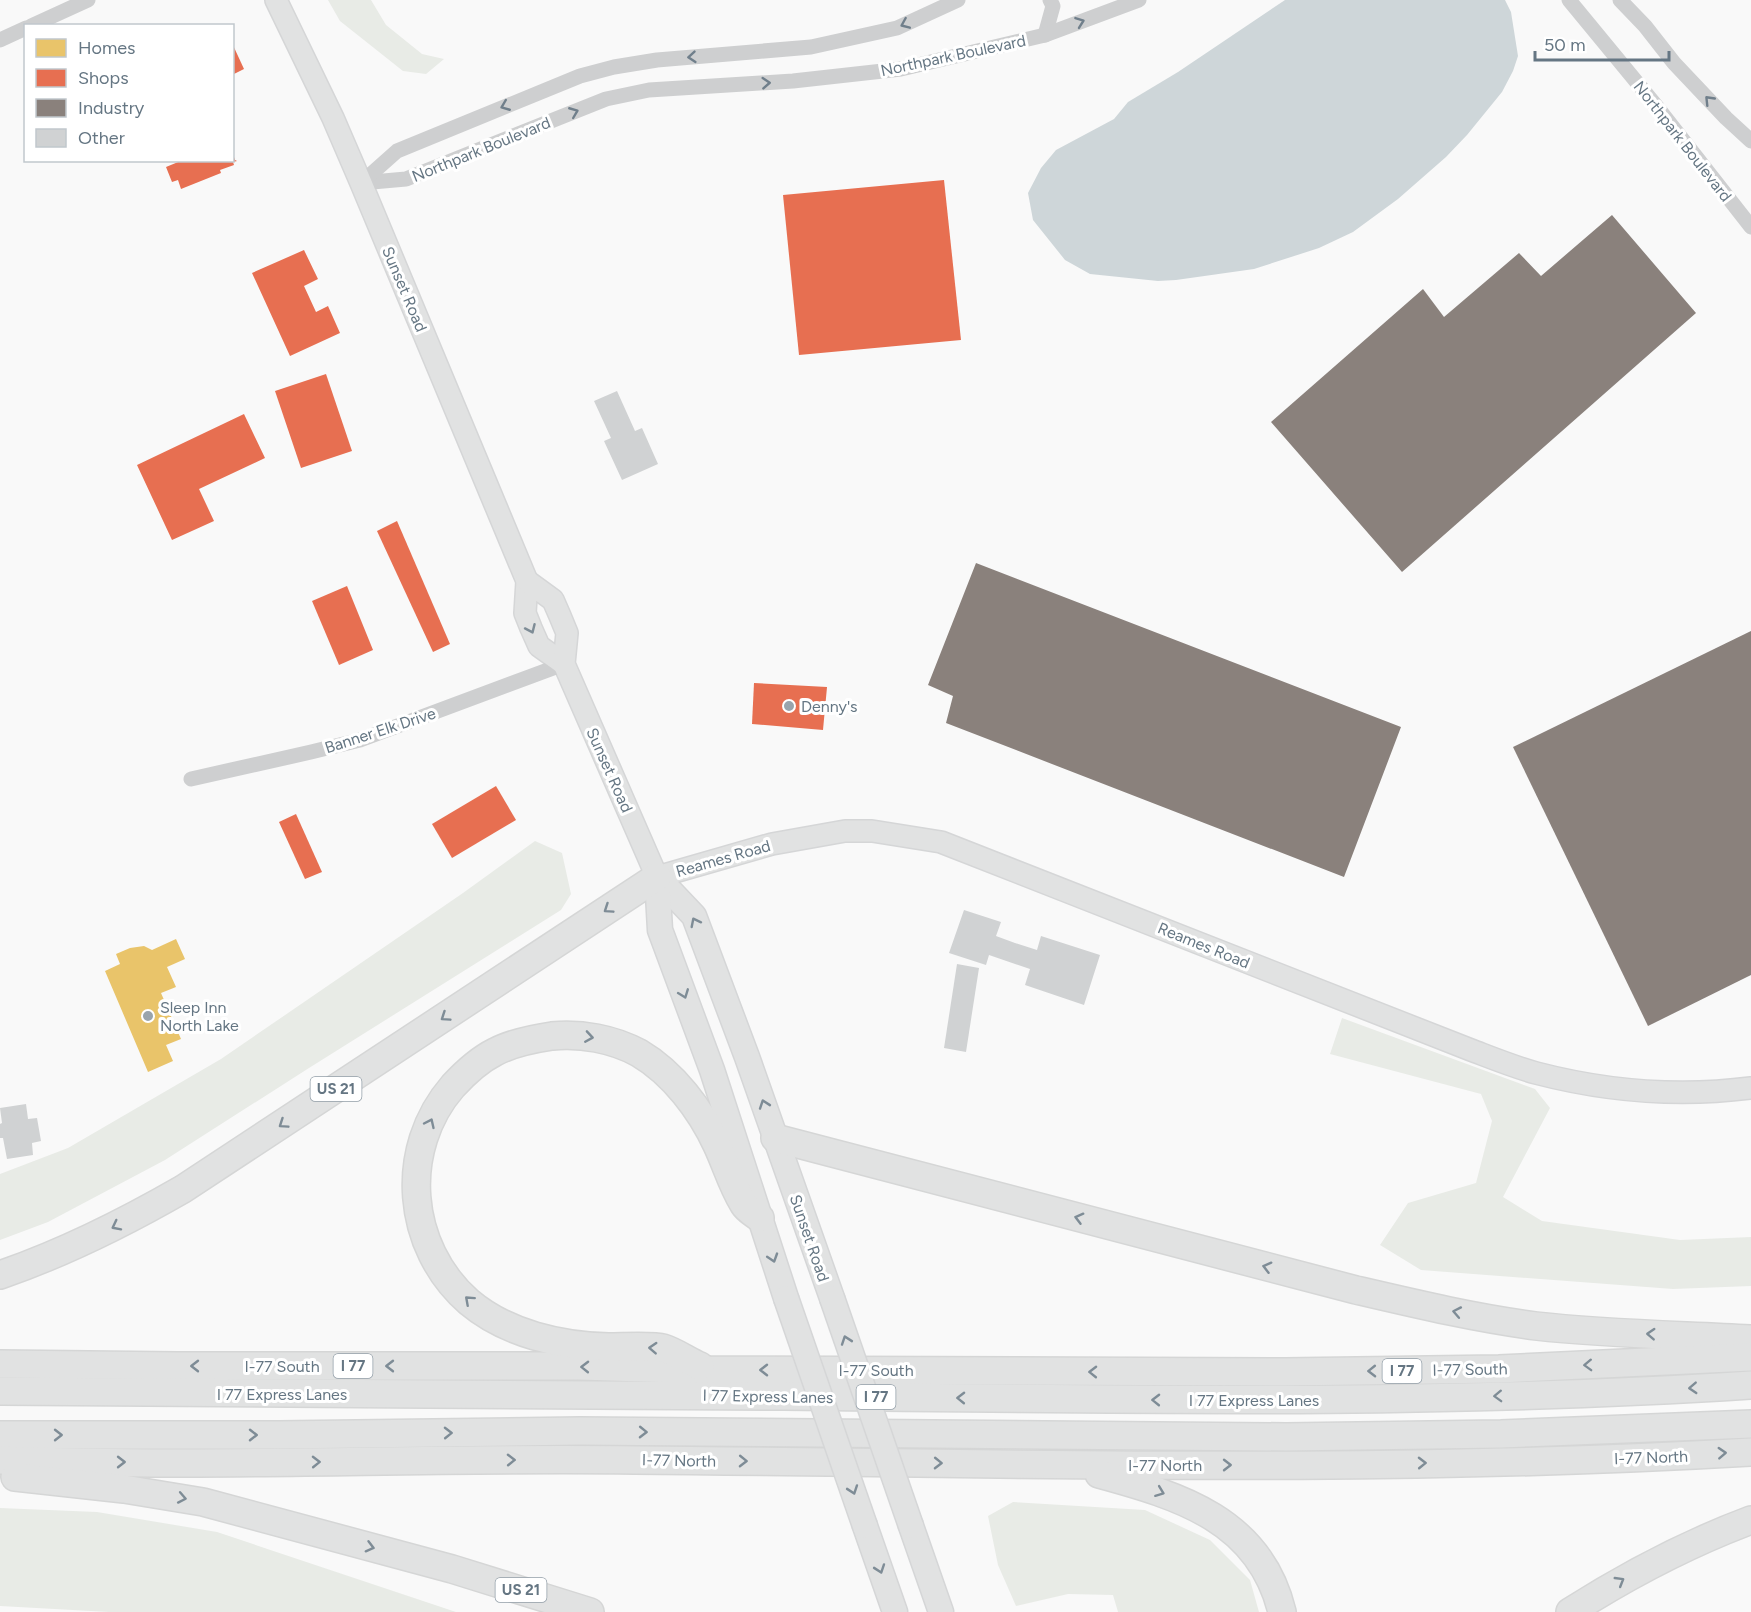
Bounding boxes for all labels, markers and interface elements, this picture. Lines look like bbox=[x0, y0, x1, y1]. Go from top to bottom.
one-way arrow bbox=[900, 17, 911, 29]
one-way arrow bbox=[1074, 17, 1085, 29]
legend bbox=[24, 24, 234, 162]
scale bar bbox=[1535, 24, 1668, 62]
street label: Northpark Boulevard bbox=[879, 31, 1027, 80]
text: 50 m bbox=[1544, 34, 1586, 56]
text: Homes bbox=[78, 37, 136, 59]
one-way arrow bbox=[688, 50, 697, 63]
text: Shops bbox=[78, 67, 129, 89]
one-way arrow bbox=[761, 76, 770, 89]
street label: Northpark Boulevard bbox=[1630, 77, 1736, 205]
text: Industry bbox=[78, 97, 145, 119]
one-way arrow bbox=[1705, 97, 1716, 107]
one-way arrow bbox=[501, 99, 512, 111]
one-way arrow bbox=[569, 106, 579, 119]
street label: Northpark Boulevard bbox=[409, 113, 553, 186]
text: Other bbox=[78, 127, 125, 149]
street label: Sunset Road bbox=[378, 244, 431, 335]
one-way arrow bbox=[524, 622, 536, 633]
place label: Denny's bbox=[801, 697, 858, 716]
marker: Denny's bbox=[782, 699, 796, 713]
street label: Banner Elk Drive bbox=[322, 703, 438, 757]
street label: Sunset Road bbox=[582, 725, 637, 816]
street label: Reames Road bbox=[674, 836, 773, 881]
one-way arrow bbox=[604, 902, 615, 913]
one-way arrow bbox=[691, 917, 703, 928]
street label: Reames Road bbox=[1155, 918, 1253, 973]
one-way arrow bbox=[676, 988, 689, 999]
place label: Sleep Inn North Lake bbox=[160, 998, 239, 1035]
marker: Sleep Inn North Lake bbox=[141, 1009, 155, 1023]
one-way arrow bbox=[441, 1010, 452, 1021]
one-way arrow bbox=[584, 1030, 594, 1043]
road number: US 21 bbox=[310, 1077, 362, 1101]
one-way arrow bbox=[758, 1099, 771, 1110]
one-way arrow bbox=[279, 1117, 289, 1129]
one-way arrow bbox=[423, 1118, 435, 1129]
street label: Sunset Road bbox=[786, 1192, 833, 1284]
one-way arrow bbox=[1074, 1212, 1084, 1225]
one-way arrow bbox=[112, 1218, 123, 1230]
one-way arrow bbox=[765, 1252, 778, 1263]
one-way arrow bbox=[1263, 1262, 1273, 1274]
one-way arrow bbox=[465, 1296, 475, 1307]
one-way arrow bbox=[1452, 1306, 1462, 1319]
one-way arrow bbox=[1646, 1328, 1655, 1340]
one-way arrow bbox=[841, 1335, 853, 1346]
one-way arrow bbox=[648, 1341, 657, 1354]
road number: I 77 bbox=[334, 1354, 372, 1378]
street label: I-77 South bbox=[244, 1357, 320, 1376]
road number: I 77 bbox=[1382, 1359, 1422, 1383]
street label: I-77 South bbox=[1432, 1359, 1508, 1380]
one-way arrow bbox=[1583, 1359, 1592, 1372]
one-way arrow bbox=[190, 1360, 199, 1372]
one-way arrow bbox=[385, 1360, 394, 1372]
one-way arrow bbox=[580, 1360, 589, 1373]
street label: I-77 South bbox=[838, 1361, 914, 1380]
one-way arrow bbox=[760, 1364, 769, 1376]
one-way arrow bbox=[1367, 1365, 1376, 1378]
one-way arrow bbox=[1088, 1366, 1097, 1378]
one-way arrow bbox=[1688, 1382, 1697, 1395]
street label: I 77 Express Lanes bbox=[217, 1385, 347, 1404]
road number: I 77 bbox=[856, 1385, 896, 1409]
street label: I 77 Express Lanes bbox=[703, 1386, 833, 1407]
one-way arrow bbox=[1493, 1390, 1502, 1402]
street label: I 77 Express Lanes bbox=[1189, 1391, 1319, 1410]
one-way arrow bbox=[956, 1392, 965, 1404]
one-way arrow bbox=[1151, 1394, 1160, 1406]
one-way arrow bbox=[639, 1426, 648, 1438]
one-way arrow bbox=[444, 1427, 453, 1439]
one-way arrow bbox=[54, 1429, 63, 1441]
one-way arrow bbox=[249, 1429, 258, 1441]
street label: I-77 North bbox=[1614, 1447, 1688, 1468]
one-way arrow bbox=[1717, 1447, 1726, 1460]
street label: I-77 North bbox=[642, 1450, 716, 1471]
one-way arrow bbox=[507, 1454, 516, 1466]
one-way arrow bbox=[739, 1455, 748, 1467]
one-way arrow bbox=[117, 1456, 126, 1468]
one-way arrow bbox=[312, 1456, 321, 1468]
one-way arrow bbox=[934, 1456, 943, 1469]
street label: I-77 North bbox=[1128, 1456, 1202, 1475]
one-way arrow bbox=[1418, 1457, 1427, 1469]
one-way arrow bbox=[1223, 1459, 1232, 1471]
one-way arrow bbox=[845, 1484, 858, 1494]
one-way arrow bbox=[1154, 1485, 1165, 1497]
one-way arrow bbox=[176, 1491, 186, 1504]
one-way arrow bbox=[365, 1539, 375, 1552]
one-way arrow bbox=[873, 1563, 886, 1574]
one-way arrow bbox=[1614, 1577, 1624, 1589]
road number: US 21 bbox=[496, 1578, 546, 1602]

